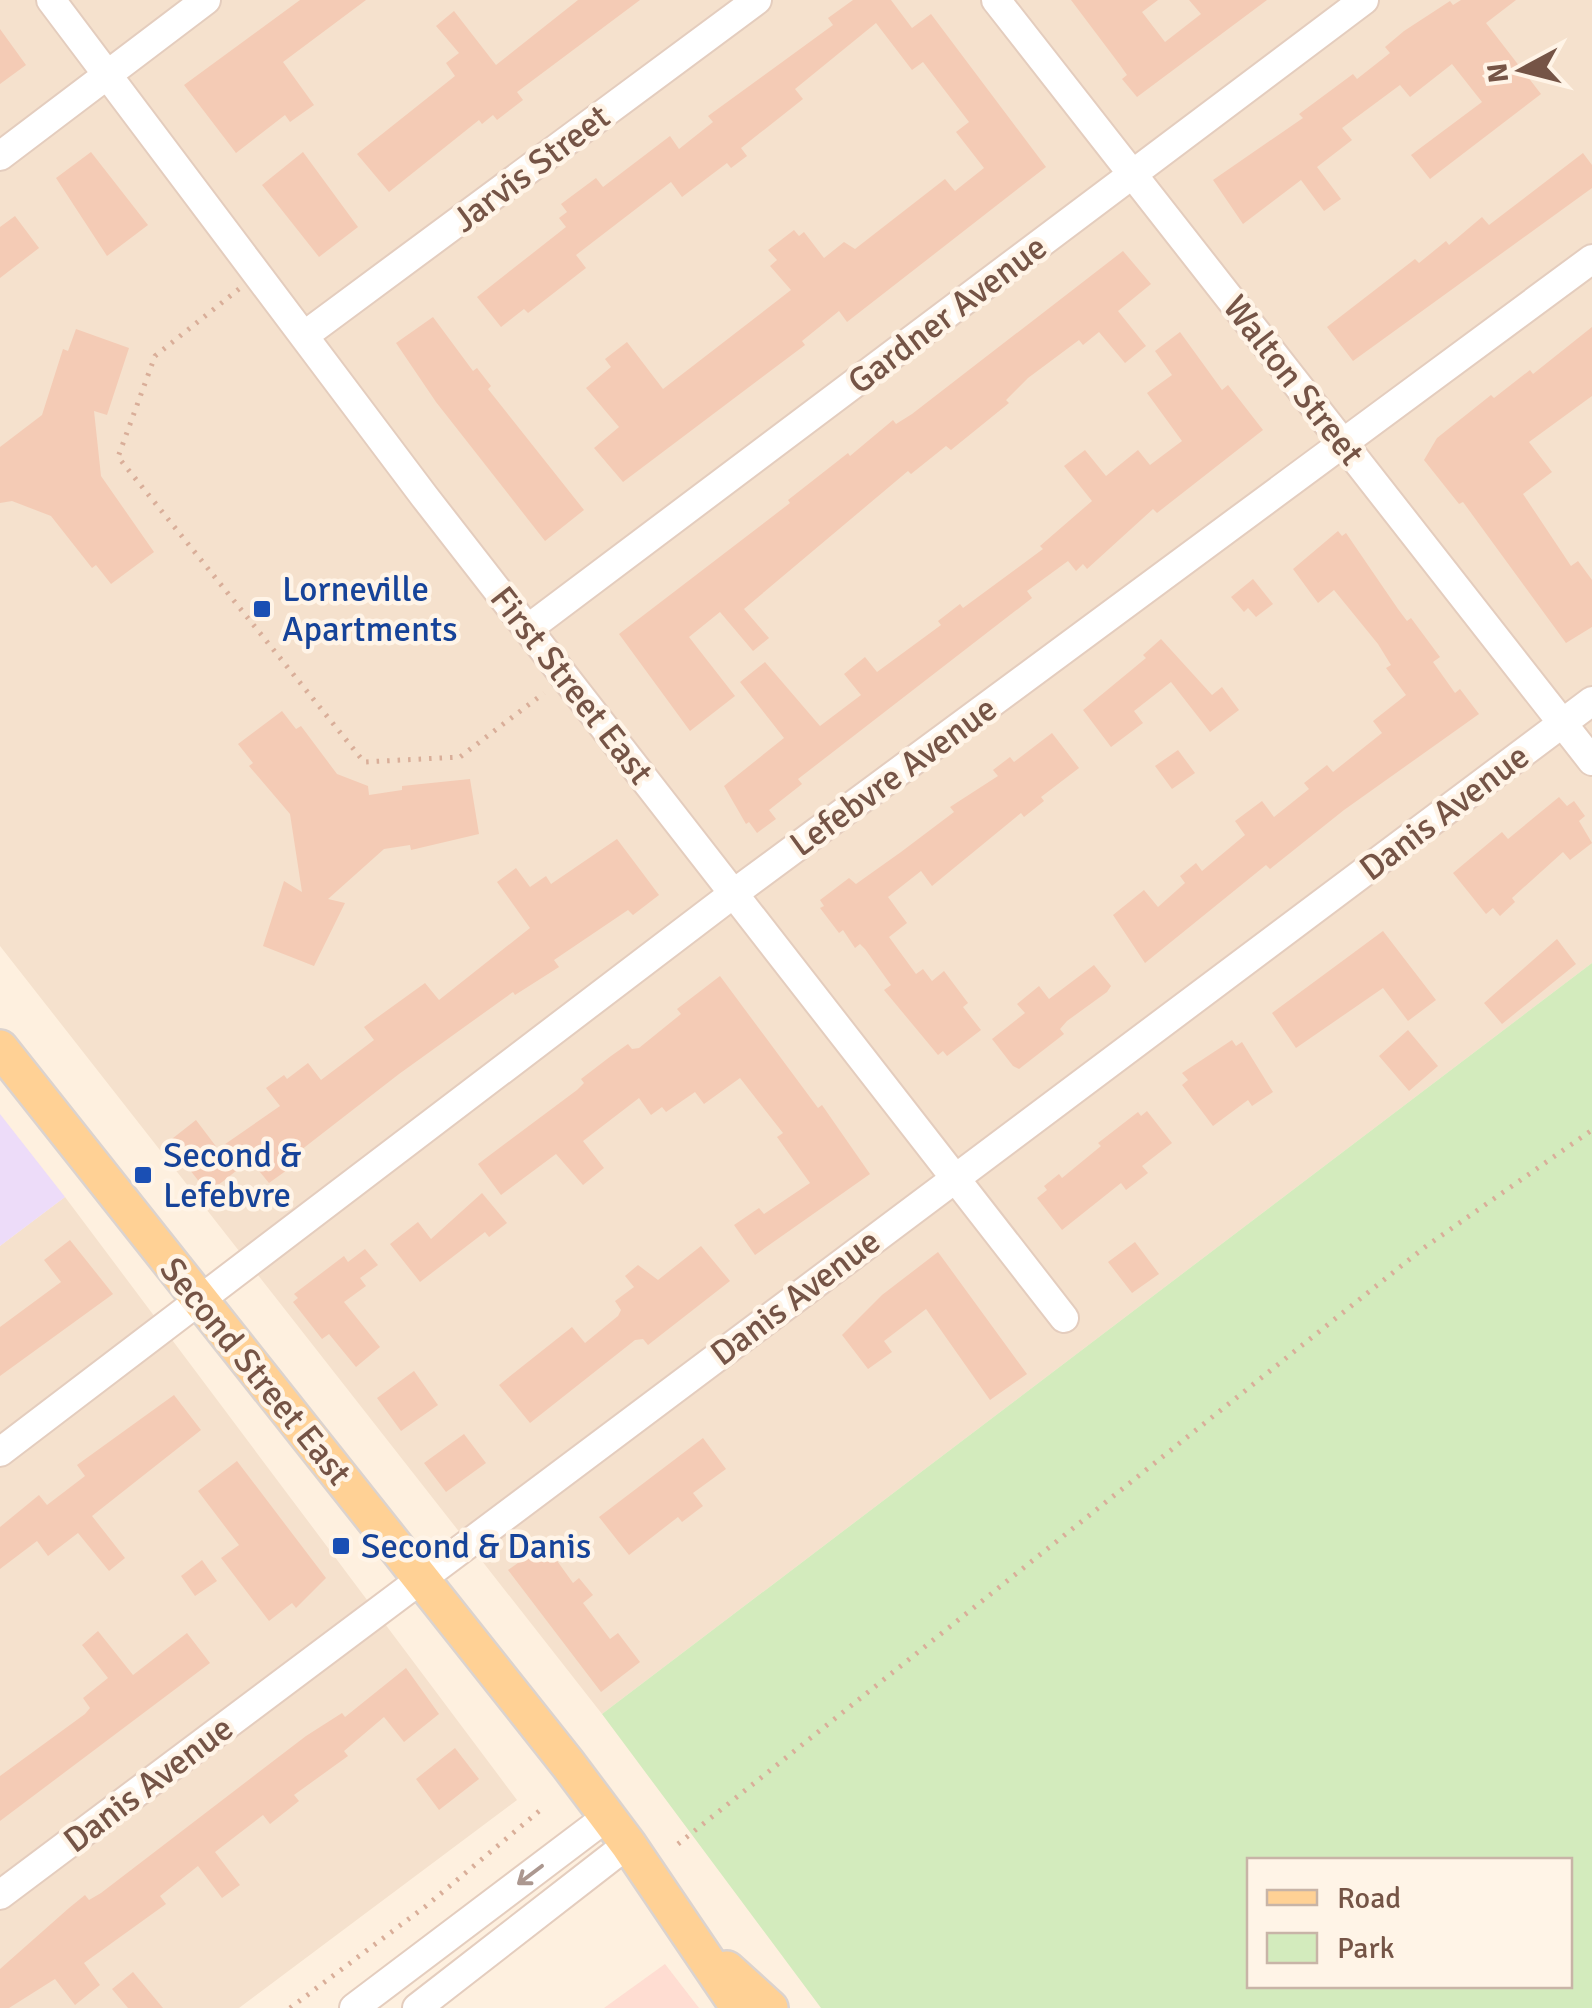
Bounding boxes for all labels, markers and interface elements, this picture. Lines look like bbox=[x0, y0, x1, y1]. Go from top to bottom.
north arrow bbox=[1472, 20, 1572, 120]
text: N bbox=[1480, 61, 1516, 85]
street label: Jarvis Street bbox=[444, 95, 618, 241]
street label: Gardner Avenue bbox=[839, 226, 1055, 403]
street label: Walton Street bbox=[1214, 287, 1373, 474]
place label: Lorneville Apartments bbox=[282, 568, 458, 651]
street label: First Street East bbox=[481, 578, 662, 793]
marker: Lorneville Apartments bbox=[251, 598, 273, 620]
street label: Lefebvre Avenue bbox=[782, 687, 1005, 866]
street label: Danis Avenue bbox=[1351, 735, 1538, 890]
place label: Second & Lefebvre bbox=[163, 1134, 302, 1217]
marker: Second & Lefebvre bbox=[132, 1164, 154, 1186]
street label: Danis Avenue bbox=[702, 1220, 889, 1375]
street label: Second Street East bbox=[151, 1249, 361, 1494]
place label: Second & Danis bbox=[361, 1525, 591, 1568]
marker: Second & Danis bbox=[330, 1535, 352, 1557]
street label: Danis Avenue bbox=[55, 1707, 242, 1862]
legend bbox=[1247, 1858, 1572, 1988]
one-way arrow bbox=[517, 1864, 544, 1885]
text: Road bbox=[1337, 1880, 1401, 1917]
text: Park bbox=[1337, 1930, 1395, 1967]

